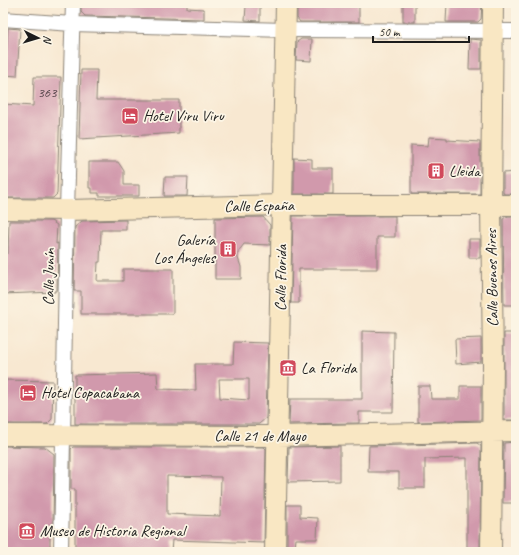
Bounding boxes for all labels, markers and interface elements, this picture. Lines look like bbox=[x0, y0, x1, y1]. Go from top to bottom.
north arrow bbox=[18, 18, 58, 58]
scale bar bbox=[373, 18, 469, 44]
text: 50 m bbox=[379, 24, 401, 40]
text: N bbox=[41, 35, 55, 45]
house number: 363 bbox=[38, 84, 58, 101]
hotel icon: Hotel Viru Viru bbox=[120, 106, 140, 126]
place label: Hotel Viru Viru bbox=[143, 106, 225, 126]
building icon: Lleida bbox=[426, 161, 446, 181]
place label: Lleida bbox=[449, 161, 481, 181]
street label: Calle España bbox=[224, 195, 295, 217]
street label: Calle Buenos Aires bbox=[481, 227, 503, 327]
place label: Galería Los Ángeles bbox=[154, 230, 217, 268]
building icon: Galería Los Ángeles bbox=[218, 239, 238, 259]
street label: Calle Florida bbox=[270, 243, 292, 311]
street label: Calle Junín bbox=[39, 247, 60, 306]
museum icon: La Florida bbox=[278, 358, 298, 378]
place label: La Florida bbox=[301, 358, 358, 378]
hotel icon: Hotel Copacabana bbox=[18, 383, 38, 403]
place label: Hotel Copacabana bbox=[41, 383, 140, 403]
street label: Calle 21 de Mayo bbox=[214, 426, 307, 446]
museum icon: Museo de Historia Regional bbox=[17, 521, 37, 541]
place label: Museo de Historia Regional bbox=[40, 521, 188, 541]

